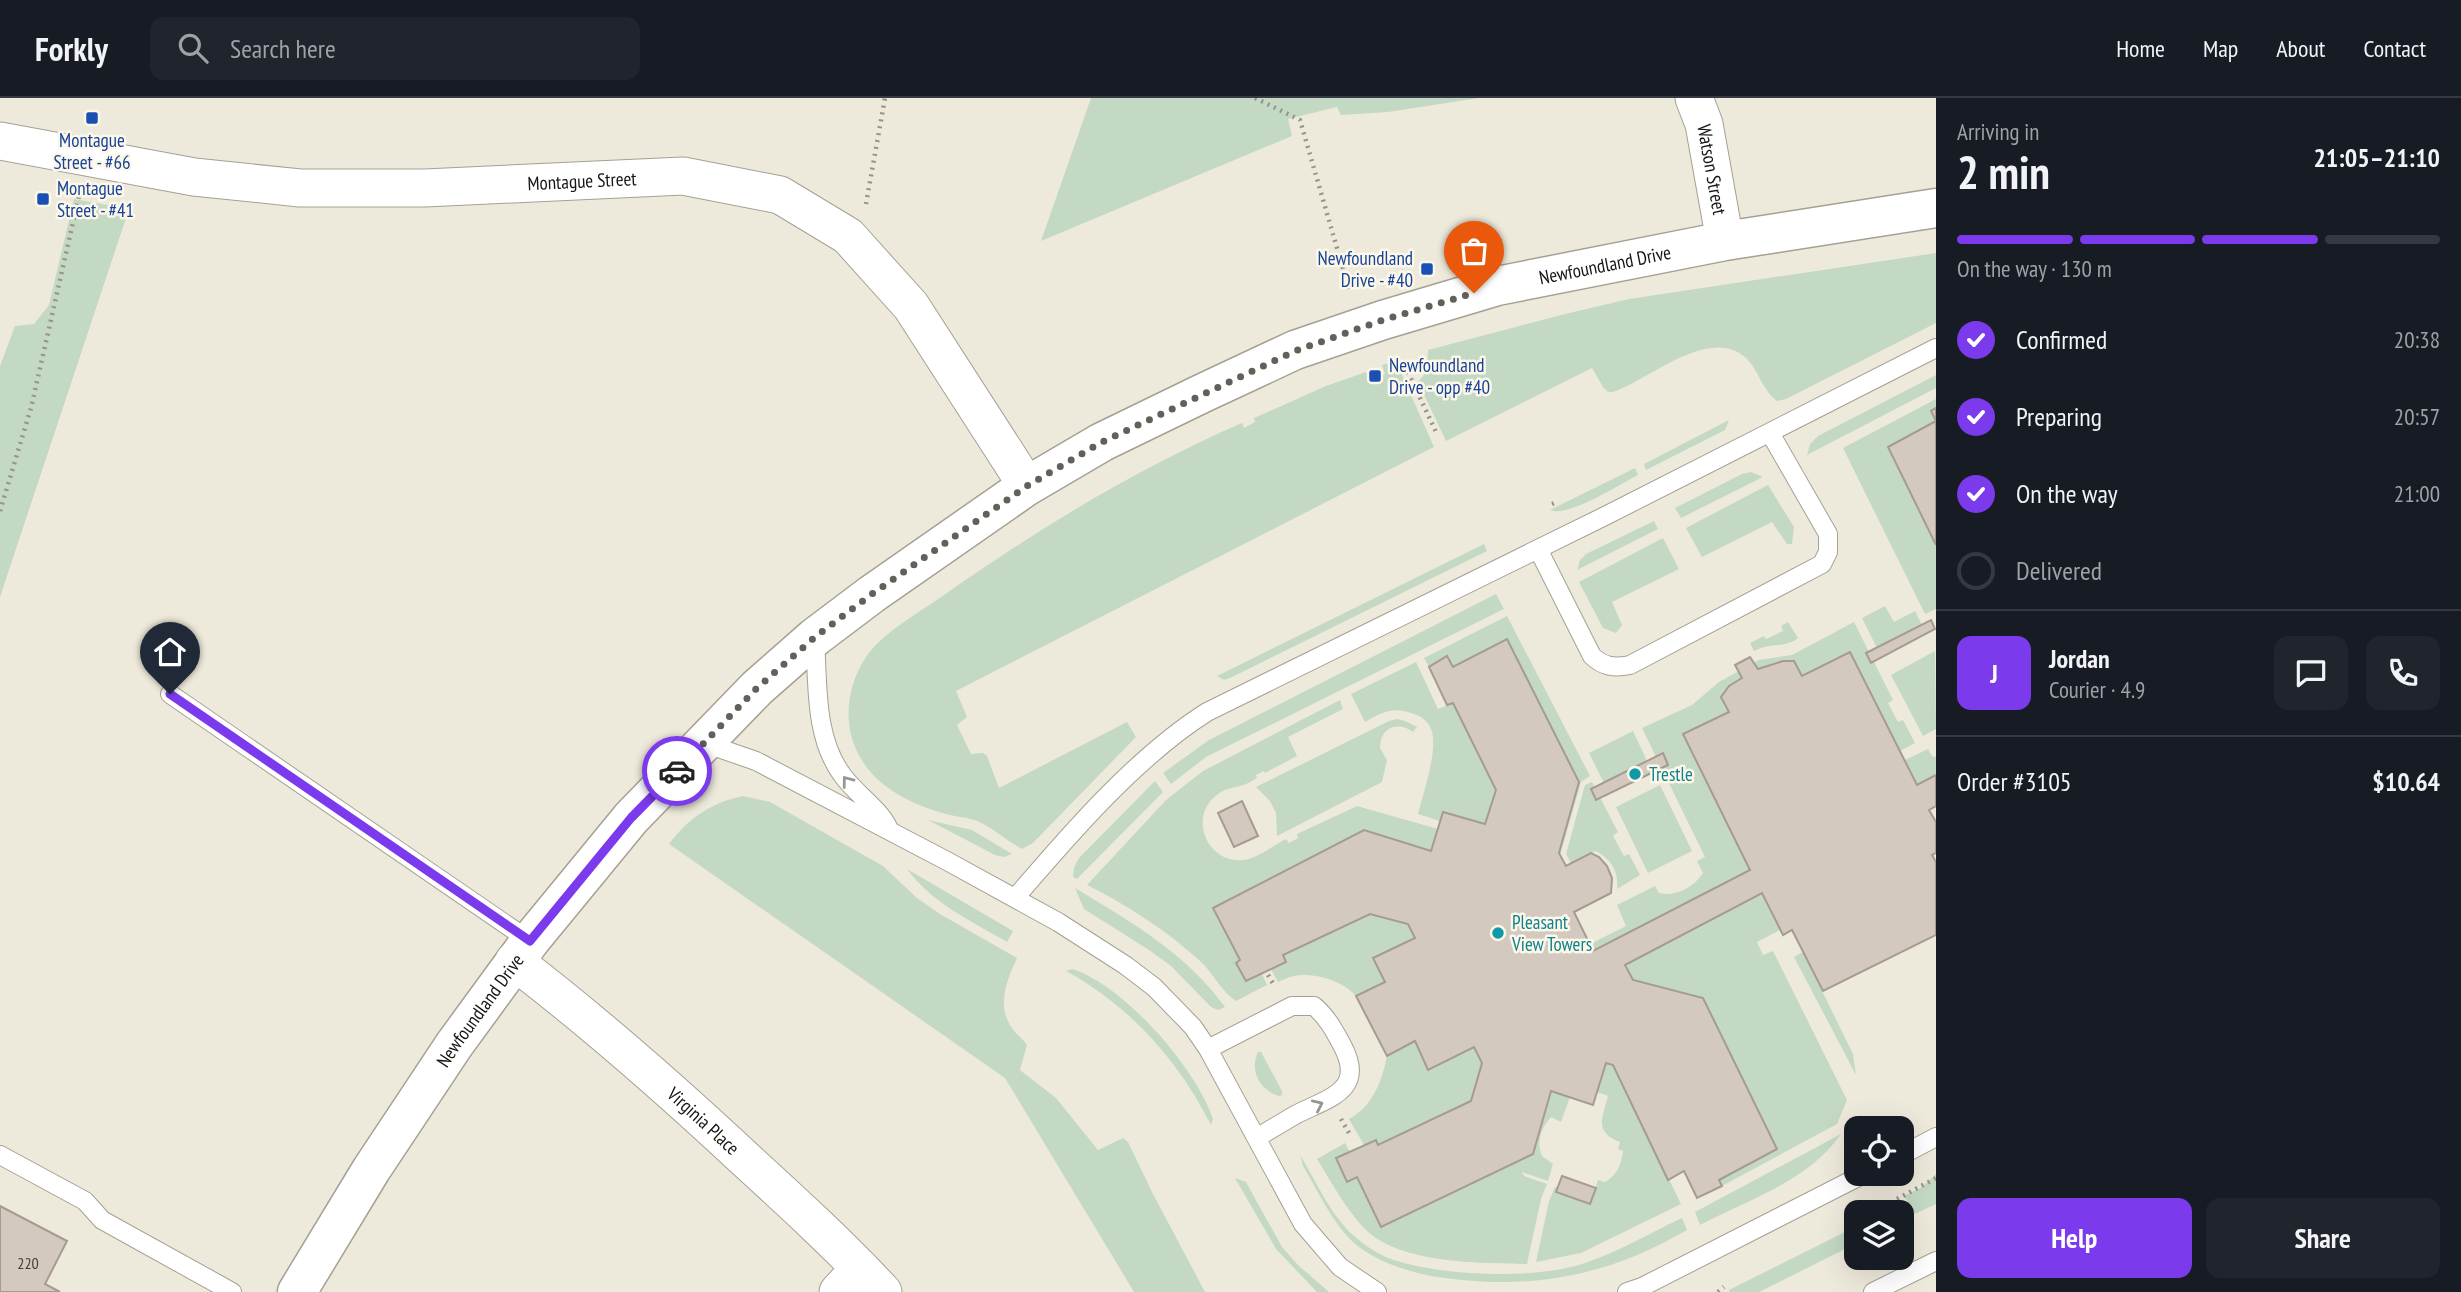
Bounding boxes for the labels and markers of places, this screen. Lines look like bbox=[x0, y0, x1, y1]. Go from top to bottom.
marker: Montague Street - #66 bbox=[84, 110, 100, 126]
place label: Montague Street - #66 bbox=[53, 128, 131, 174]
place label: Montague Street - #41 bbox=[57, 176, 134, 222]
marker: Montague Street - #41 bbox=[35, 191, 51, 207]
pin bbox=[1444, 221, 1504, 293]
place label: Newfoundland Drive - #40 bbox=[1318, 246, 1413, 292]
marker: Newfoundland Drive - #40 bbox=[1419, 261, 1435, 277]
place label: Newfoundland Drive - opp #40 bbox=[1389, 353, 1490, 399]
marker: Newfoundland Drive - opp #40 bbox=[1367, 368, 1383, 384]
pin bbox=[140, 622, 200, 694]
place label: Trestle bbox=[1649, 762, 1693, 786]
marker: Trestle bbox=[1627, 766, 1643, 782]
place label: Pleasant View Towers bbox=[1511, 910, 1592, 956]
marker: Pleasant View Towers bbox=[1490, 925, 1506, 941]

